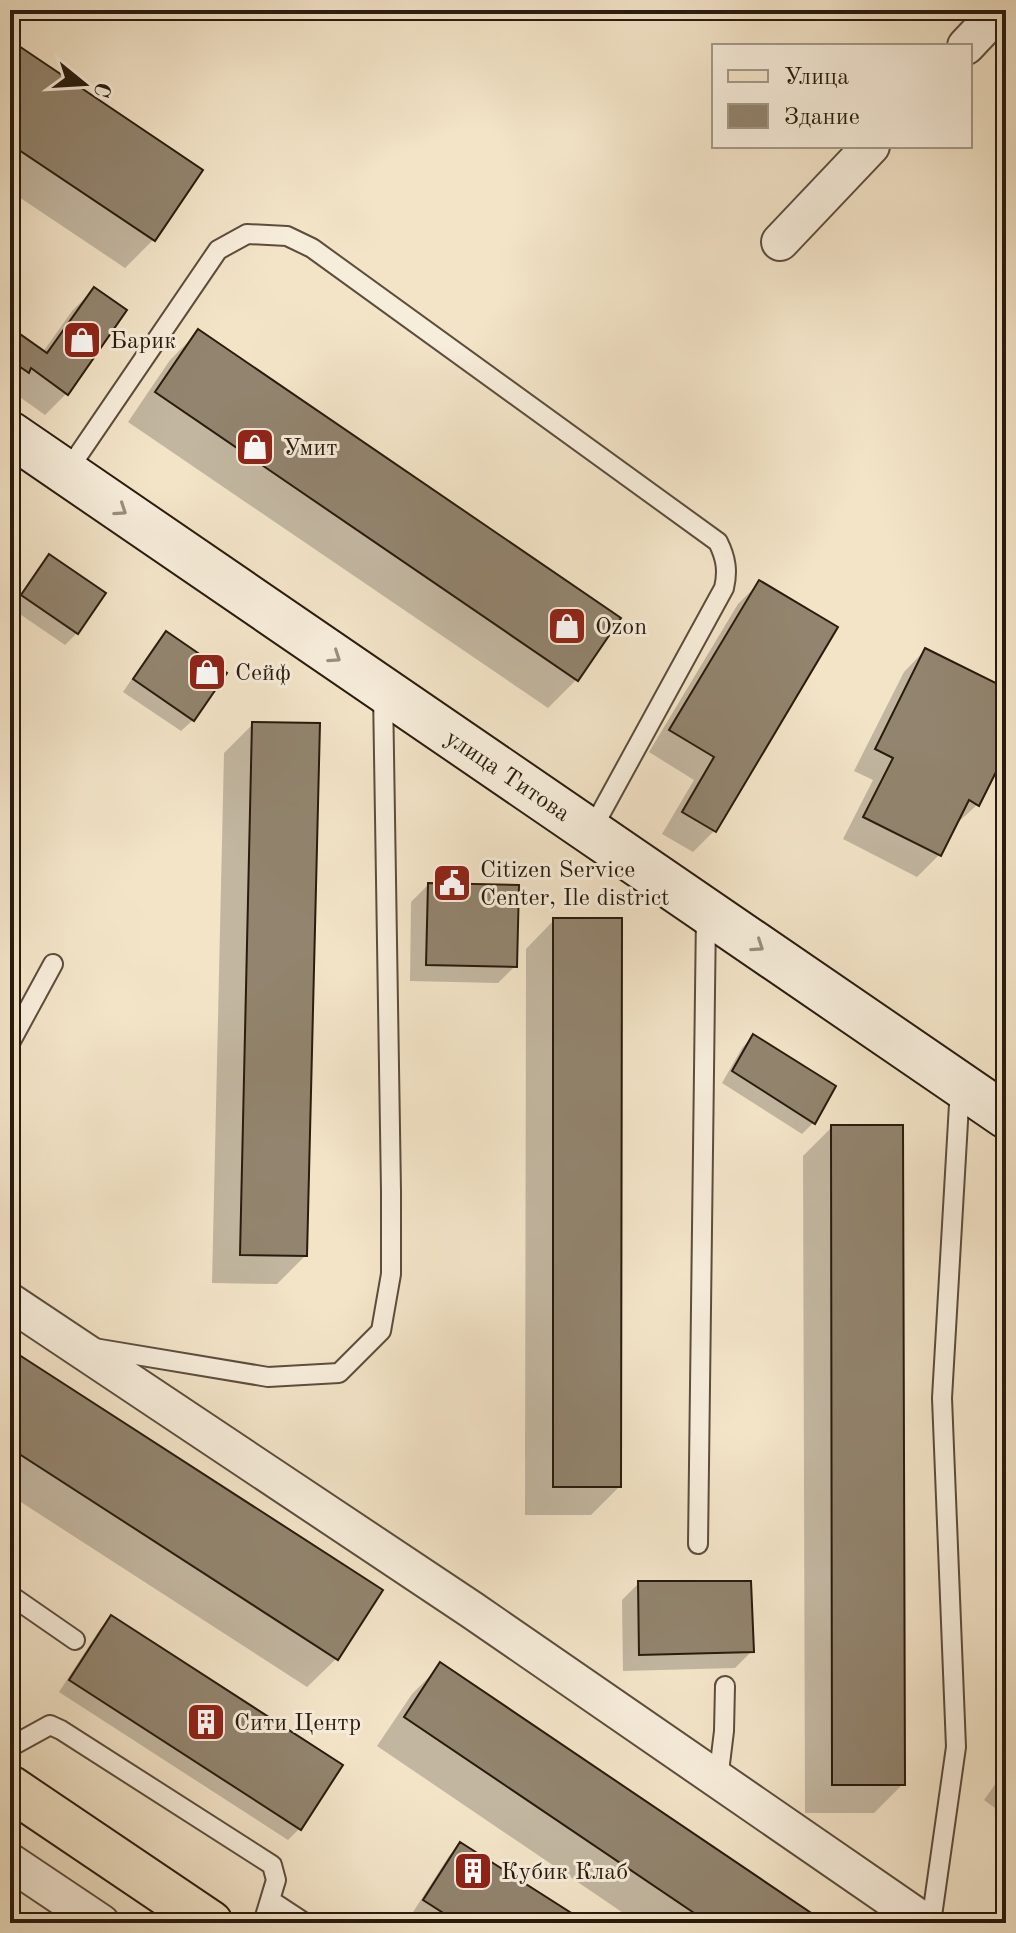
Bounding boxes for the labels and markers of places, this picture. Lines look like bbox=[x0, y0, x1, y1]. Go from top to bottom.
shop icon: Барик bbox=[61, 319, 103, 361]
place label: Барик bbox=[110, 330, 176, 354]
shop icon: Умит bbox=[234, 426, 276, 468]
place label: Умит bbox=[283, 437, 337, 461]
shop icon: Ozon bbox=[546, 605, 588, 647]
place label: Ozon bbox=[595, 616, 647, 640]
shop icon: Сейф bbox=[186, 651, 228, 693]
place label: Сейф bbox=[235, 662, 291, 686]
place label: Citizen Service Center, Ile district bbox=[480, 859, 670, 911]
public building icon: Citizen Service Center, Ile district bbox=[431, 862, 473, 904]
building icon: Сити Центр bbox=[185, 1701, 227, 1743]
place label: Сити Центр bbox=[234, 1712, 361, 1736]
building icon: Кубик Клаб bbox=[452, 1850, 494, 1892]
place label: Кубик Клаб bbox=[501, 1861, 628, 1885]

